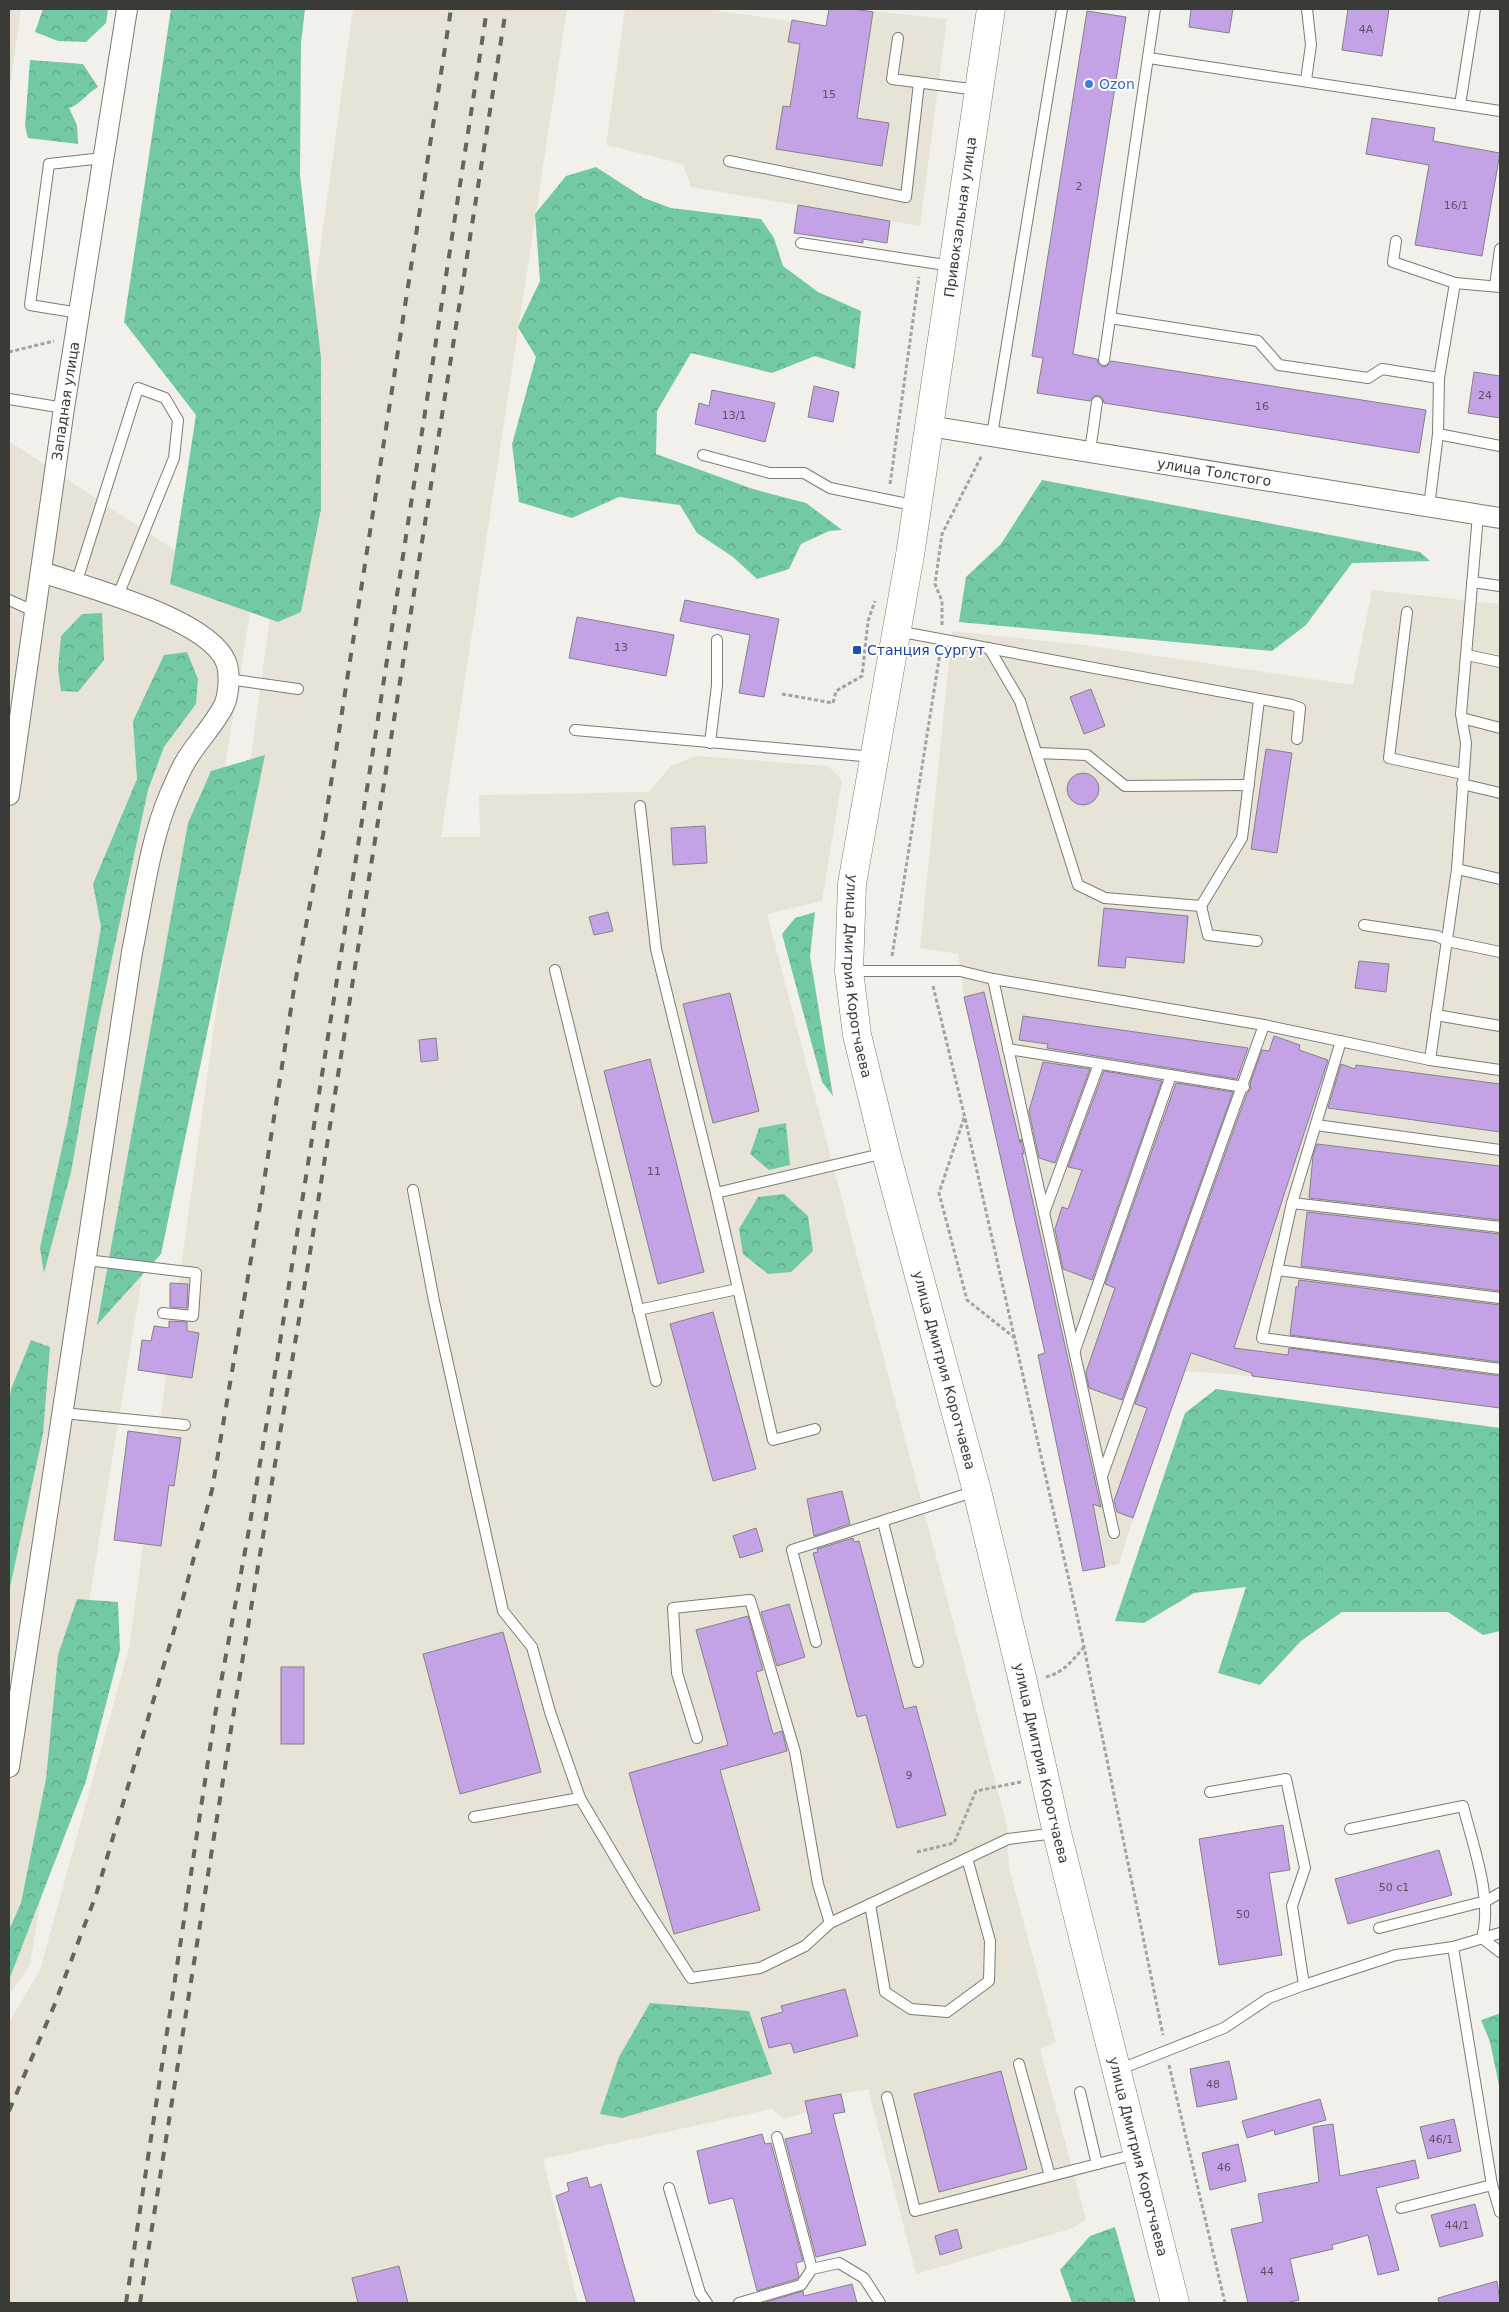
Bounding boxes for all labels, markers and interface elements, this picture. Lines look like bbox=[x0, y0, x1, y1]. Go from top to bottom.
house number: 4А bbox=[1359, 23, 1374, 36]
place label: Ozon bbox=[1099, 76, 1135, 92]
marker: Ozon bbox=[1083, 78, 1095, 90]
house number: 15 bbox=[822, 88, 836, 101]
street label: Привокзальная улица bbox=[941, 136, 979, 298]
house number: 2 bbox=[1076, 180, 1083, 193]
house number: 16/1 bbox=[1444, 199, 1468, 212]
street label: Западная улица bbox=[49, 340, 82, 462]
house number: 24 bbox=[1478, 389, 1492, 402]
house number: 16 bbox=[1255, 400, 1269, 413]
house number: 13/1 bbox=[722, 409, 746, 422]
street label: улица Толстого bbox=[1156, 455, 1273, 489]
house number: 13 bbox=[614, 641, 628, 654]
place label: Станция Сургут bbox=[867, 642, 985, 658]
marker: Станция Сургут bbox=[851, 644, 863, 656]
street label: улица Дмитрия Коротчаева bbox=[841, 873, 875, 1080]
house number: 11 bbox=[647, 1165, 661, 1178]
street label: улица Дмитрия Коротчаева bbox=[910, 1269, 979, 1471]
street label: улица Дмитрия Коротчаева bbox=[1011, 1662, 1072, 1865]
house number: 9 bbox=[906, 1769, 913, 1782]
house number: 50 с1 bbox=[1379, 1881, 1409, 1894]
house number: 50 bbox=[1236, 1908, 1250, 1921]
street label: улица Дмитрия Коротчаева bbox=[1106, 2055, 1171, 2258]
house number: 48 bbox=[1206, 2078, 1220, 2091]
house number: 46/1 bbox=[1429, 2133, 1453, 2146]
house number: 46 bbox=[1217, 2161, 1231, 2174]
house number: 44/1 bbox=[1445, 2219, 1469, 2232]
house number: 44 bbox=[1260, 2265, 1274, 2278]

